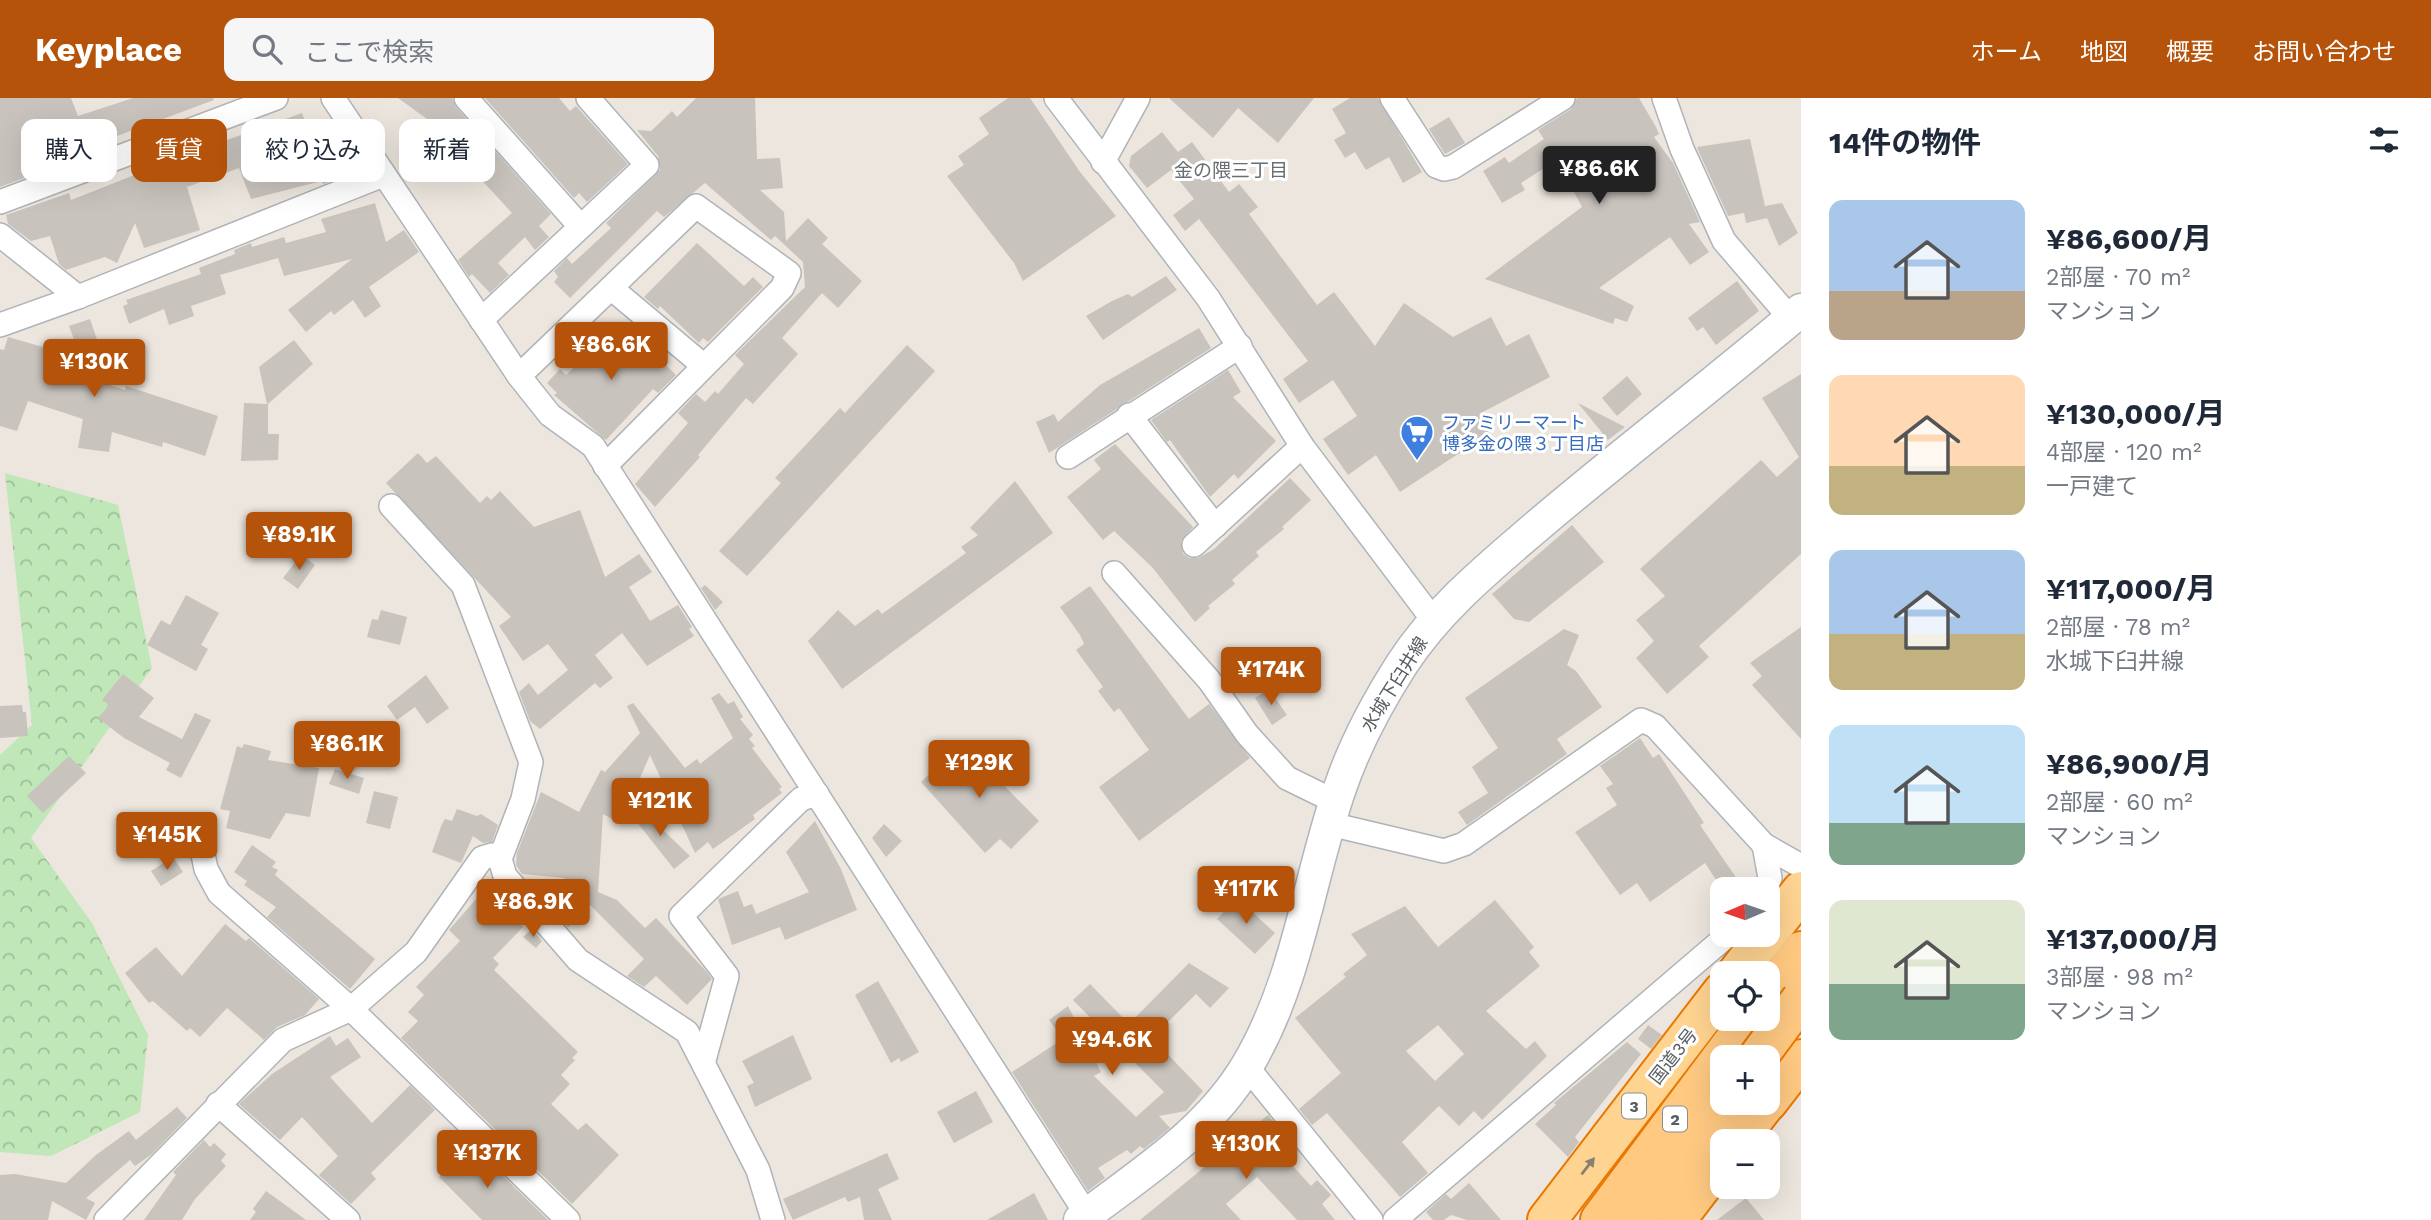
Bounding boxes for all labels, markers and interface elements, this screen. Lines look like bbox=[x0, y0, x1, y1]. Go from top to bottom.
search box bbox=[224, 18, 714, 81]
text: Keyplace bbox=[35, 30, 182, 69]
icon: search bbox=[248, 30, 286, 68]
text: ここで検索 bbox=[304, 37, 434, 67]
text: ホーム bbox=[1971, 38, 2042, 66]
text: 地図 bbox=[2080, 38, 2128, 66]
text: 概要 bbox=[2166, 38, 2214, 66]
text: お問い合わせ bbox=[2252, 38, 2396, 66]
chip: 購入 bbox=[21, 119, 117, 182]
chip: 賃貸 bbox=[131, 119, 227, 182]
chip: 絞り込み bbox=[241, 119, 385, 182]
chip: 新着 bbox=[399, 119, 495, 182]
icon: filters bbox=[2365, 121, 2403, 159]
text: 14件の物件 bbox=[1829, 125, 1981, 160]
pin: ¥86.6K bbox=[1542, 146, 1656, 206]
text: ¥86.6K bbox=[1559, 155, 1639, 182]
district label: 金の隈三丁目 bbox=[1174, 159, 1288, 182]
text: ¥86,600/月 bbox=[2046, 221, 2212, 256]
icon: home bbox=[1885, 228, 1969, 312]
text: 2部屋 · 70 m² bbox=[2046, 264, 2190, 291]
text: マンション bbox=[2046, 298, 2161, 325]
pin: ¥86.6K bbox=[554, 322, 668, 382]
text: ¥86.6K bbox=[571, 331, 651, 358]
pin: ¥130K bbox=[45, 340, 143, 399]
text: ¥130K bbox=[59, 348, 129, 375]
text: ¥130,000/月 bbox=[2046, 396, 2225, 431]
icon: home bbox=[1885, 403, 1969, 487]
place label: ファミリーマート 博多金の隈３丁目店 bbox=[1442, 412, 1604, 454]
supermarket icon: ファミリーマート 博多金の隈３丁目店 bbox=[1398, 413, 1436, 462]
text: 4部屋 · 120 m² bbox=[2046, 439, 2201, 466]
text: 一戸建て bbox=[2046, 473, 2138, 500]
pin: ¥89.1K bbox=[242, 512, 356, 572]
text: ¥89.1K bbox=[262, 521, 336, 548]
text: ¥117,000/月 bbox=[2046, 571, 2216, 606]
icon: home bbox=[1885, 578, 1969, 662]
text: 2部屋 · 78 m² bbox=[2046, 614, 2190, 641]
street label: 水城下臼井線 bbox=[1356, 633, 1432, 735]
pin: ¥174K bbox=[1222, 648, 1320, 707]
text: 水城下臼井線 bbox=[2046, 648, 2184, 675]
text: ¥174K bbox=[1237, 656, 1305, 683]
pin: ¥86.1K bbox=[290, 722, 404, 781]
text: ¥86.1K bbox=[310, 730, 384, 757]
pin: ¥129K bbox=[930, 740, 1028, 800]
text: ¥86,900/月 bbox=[2046, 746, 2212, 781]
text: ¥129K bbox=[944, 749, 1014, 776]
icon: home bbox=[1885, 753, 1969, 837]
pin: ¥121K bbox=[611, 778, 709, 838]
text: ¥121K bbox=[628, 787, 692, 814]
text: 2部屋 · 60 m² bbox=[2046, 789, 2193, 816]
pin: ¥145K bbox=[118, 812, 216, 872]
text: ¥145K bbox=[132, 821, 202, 848]
text: マンション bbox=[2046, 823, 2161, 850]
pin: ¥117K bbox=[1197, 866, 1295, 926]
text: ¥117K bbox=[1213, 875, 1279, 902]
north arrow bbox=[1710, 877, 1780, 947]
map controls bbox=[1710, 877, 1780, 1199]
pin: ¥86.9K bbox=[476, 880, 590, 939]
text: ¥86.9K bbox=[493, 888, 573, 915]
text: ¥137,000/月 bbox=[2046, 921, 2220, 956]
icon: home bbox=[1885, 928, 1969, 1012]
button: locate bbox=[1710, 961, 1780, 1031]
text: 3部屋 · 98 m² bbox=[2046, 964, 2193, 991]
text: マンション bbox=[2046, 998, 2161, 1025]
pin: ¥94.6K bbox=[1055, 1018, 1169, 1077]
street label: 国道3号 bbox=[1645, 1024, 1701, 1088]
text: ¥94.6K bbox=[1072, 1026, 1152, 1053]
button: + bbox=[1710, 1045, 1780, 1115]
road number: 3 bbox=[1622, 1094, 1646, 1118]
road number: 2 bbox=[1663, 1107, 1687, 1132]
pin: ¥130K bbox=[1197, 1122, 1295, 1181]
button: − bbox=[1710, 1129, 1780, 1199]
pin: ¥137K bbox=[438, 1130, 536, 1190]
text: ¥130K bbox=[1211, 1130, 1281, 1157]
text: ¥137K bbox=[453, 1139, 521, 1166]
one-way arrow bbox=[1581, 1157, 1595, 1175]

